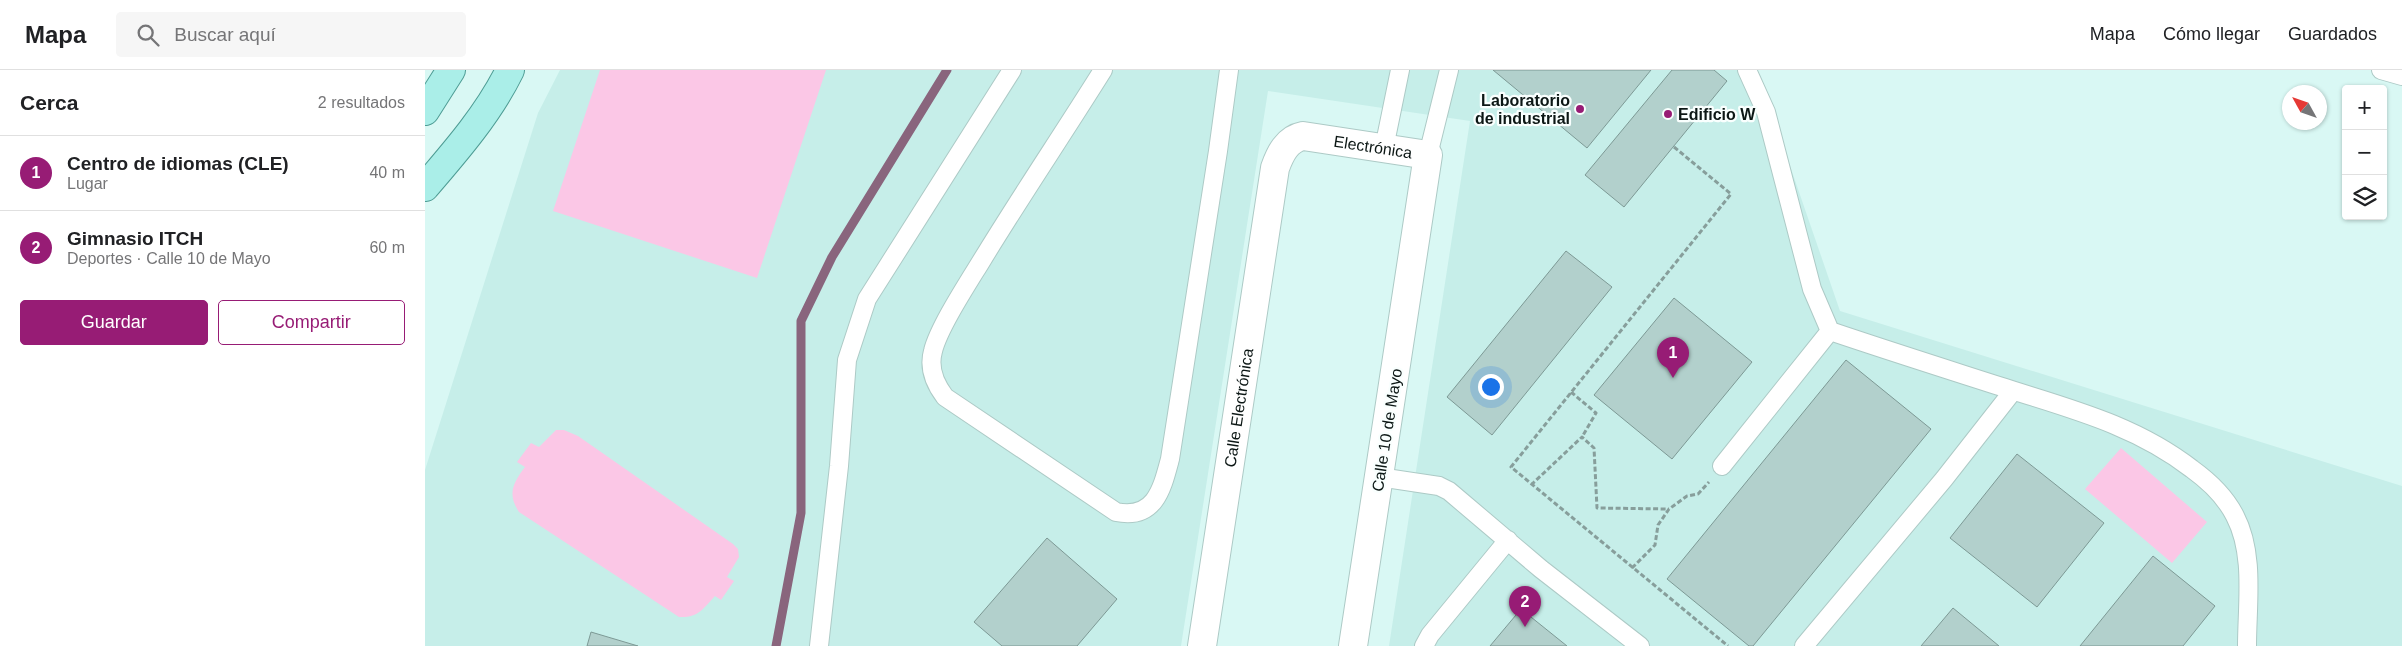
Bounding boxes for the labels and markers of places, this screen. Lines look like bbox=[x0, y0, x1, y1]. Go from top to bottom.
place label: Laboratorio de industrial bbox=[1475, 92, 1570, 127]
marker: Laboratorio de industrial bbox=[1574, 103, 1586, 115]
place label: Edificio W bbox=[1678, 106, 1756, 123]
marker: Edificio W bbox=[1662, 108, 1674, 120]
pin: 1 bbox=[1657, 337, 1689, 378]
pin: 2 bbox=[1509, 586, 1541, 627]

